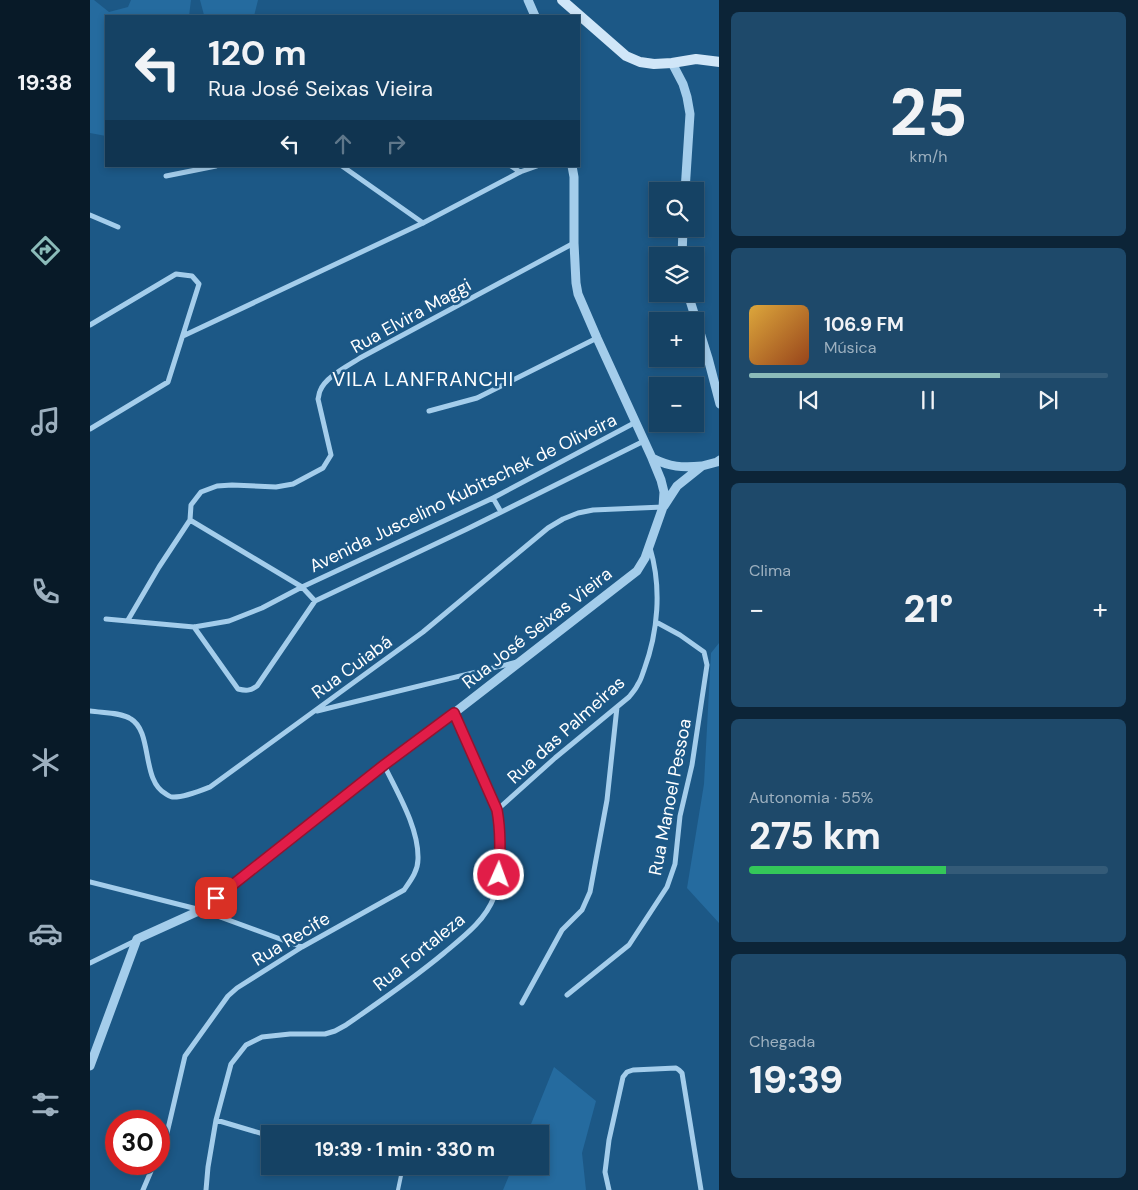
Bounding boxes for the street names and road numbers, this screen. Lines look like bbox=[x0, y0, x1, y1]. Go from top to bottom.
street label: Rua Elvira Maggi bbox=[347, 273, 475, 359]
street label: Avenida Juscelino Kubitschek de Oliveira bbox=[305, 408, 621, 578]
street label: Rua José Seixas Vieira bbox=[457, 562, 617, 694]
street label: Rua Cuiabá bbox=[307, 630, 397, 704]
street label: Rua das Palmeiras bbox=[502, 671, 630, 789]
street label: Rua Manoel Pessoa bbox=[643, 717, 697, 877]
street label: Rua Recife bbox=[248, 906, 334, 972]
street label: Rua Fortaleza bbox=[368, 908, 470, 996]

